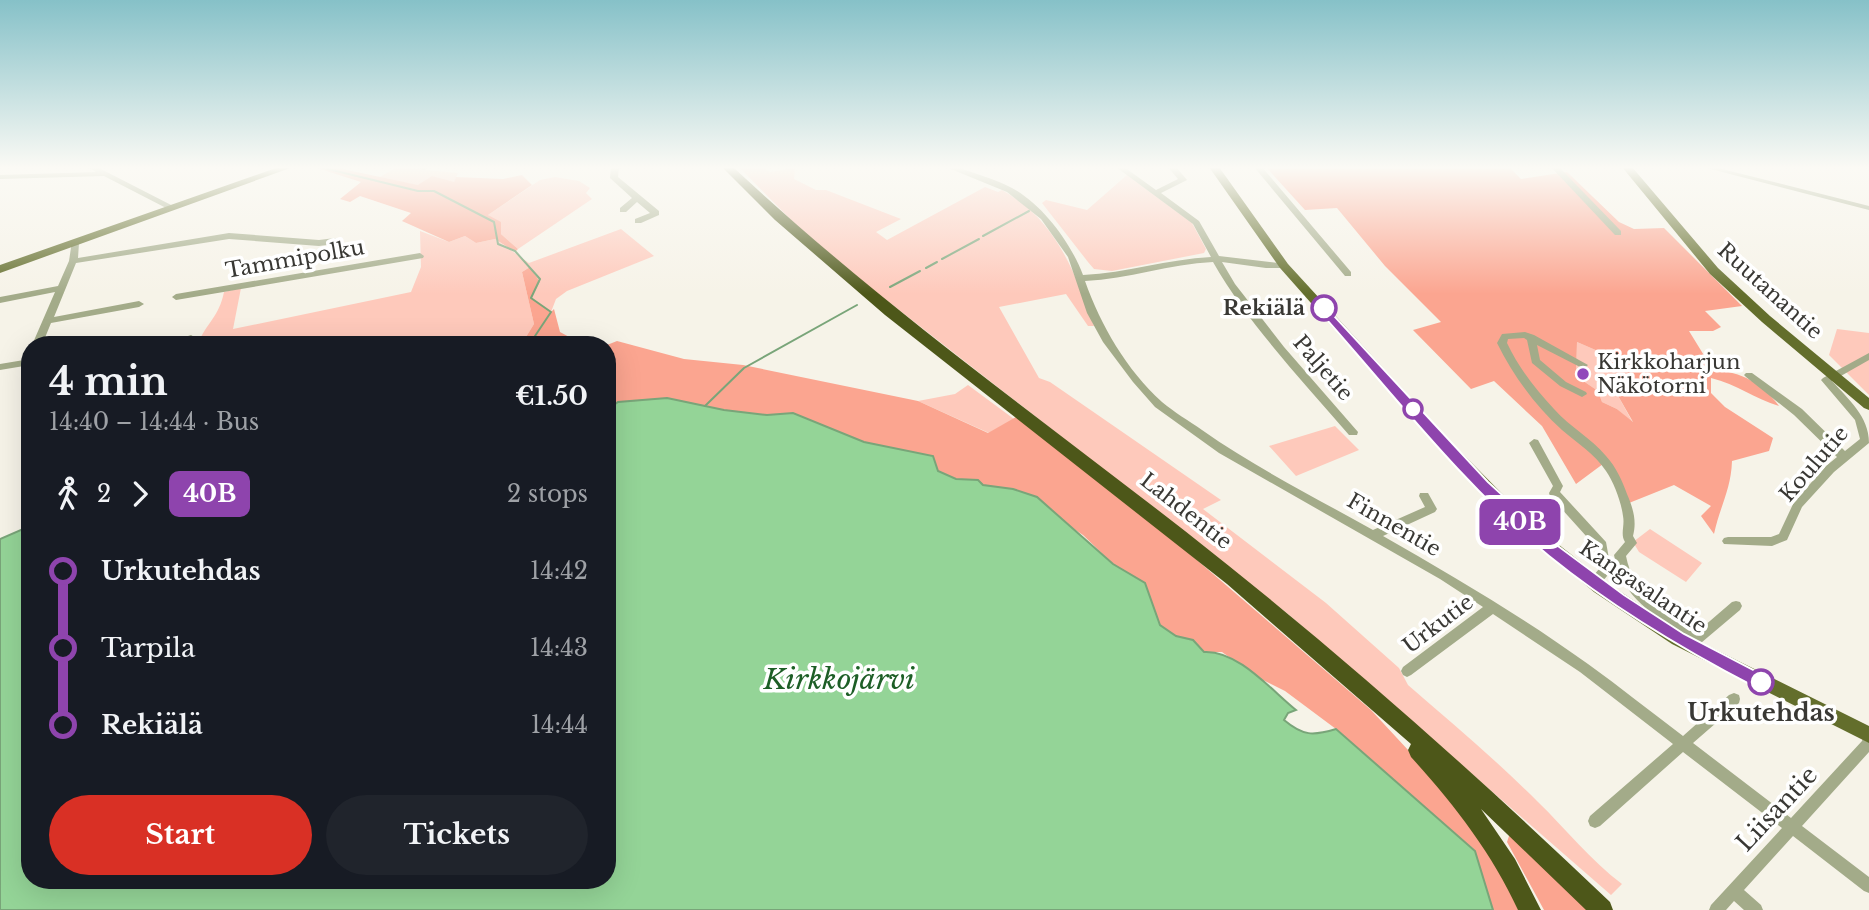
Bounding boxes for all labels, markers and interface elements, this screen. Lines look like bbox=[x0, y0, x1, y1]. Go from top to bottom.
street label: Tammipolku bbox=[224, 234, 366, 284]
street label: Ruutanantie bbox=[1712, 237, 1828, 345]
place label: Rekiälä bbox=[1223, 295, 1305, 321]
marker: Rekiälä bbox=[1311, 295, 1337, 321]
street label: Paljetie bbox=[1288, 330, 1358, 406]
place label: Kirkkoharjun Näkötorni bbox=[1597, 349, 1740, 399]
text: 4 min bbox=[49, 358, 168, 405]
marker: Kirkkoharjun Näkötorni bbox=[1575, 366, 1591, 382]
text: €1.50 bbox=[515, 380, 588, 412]
unlabelled marker bbox=[1403, 399, 1423, 419]
text: 14:40 – 14:44 · Bus bbox=[49, 408, 259, 436]
street label: Koulutie bbox=[1774, 421, 1854, 507]
street label: Lahdentie bbox=[1135, 467, 1237, 555]
icon: walk bbox=[49, 475, 87, 513]
icon: forward bbox=[121, 475, 159, 513]
text: 40B bbox=[183, 479, 236, 508]
text: 2 bbox=[97, 480, 111, 508]
text: 2 stops bbox=[507, 480, 588, 508]
street label: Finnentie bbox=[1343, 488, 1445, 562]
line badge: 40B bbox=[1480, 499, 1560, 545]
text: 40B bbox=[1493, 507, 1547, 536]
street label: Kangasalantie bbox=[1574, 535, 1712, 639]
text: Urkutehdas bbox=[101, 555, 261, 587]
text: 14:42 bbox=[530, 557, 588, 585]
street label: Urkutie bbox=[1398, 589, 1478, 659]
text: Tarpila bbox=[101, 632, 195, 664]
text: 14:43 bbox=[530, 634, 588, 662]
water label: Kirkkojärvi bbox=[762, 662, 915, 697]
marker: Urkutehdas bbox=[1748, 669, 1774, 695]
place label: Urkutehdas bbox=[1687, 698, 1835, 727]
text: Rekiälä bbox=[101, 709, 203, 741]
text: 14:44 bbox=[531, 711, 588, 739]
street label: Liisantie bbox=[1730, 760, 1823, 857]
button: Start bbox=[49, 795, 312, 875]
button: Tickets bbox=[326, 795, 588, 875]

